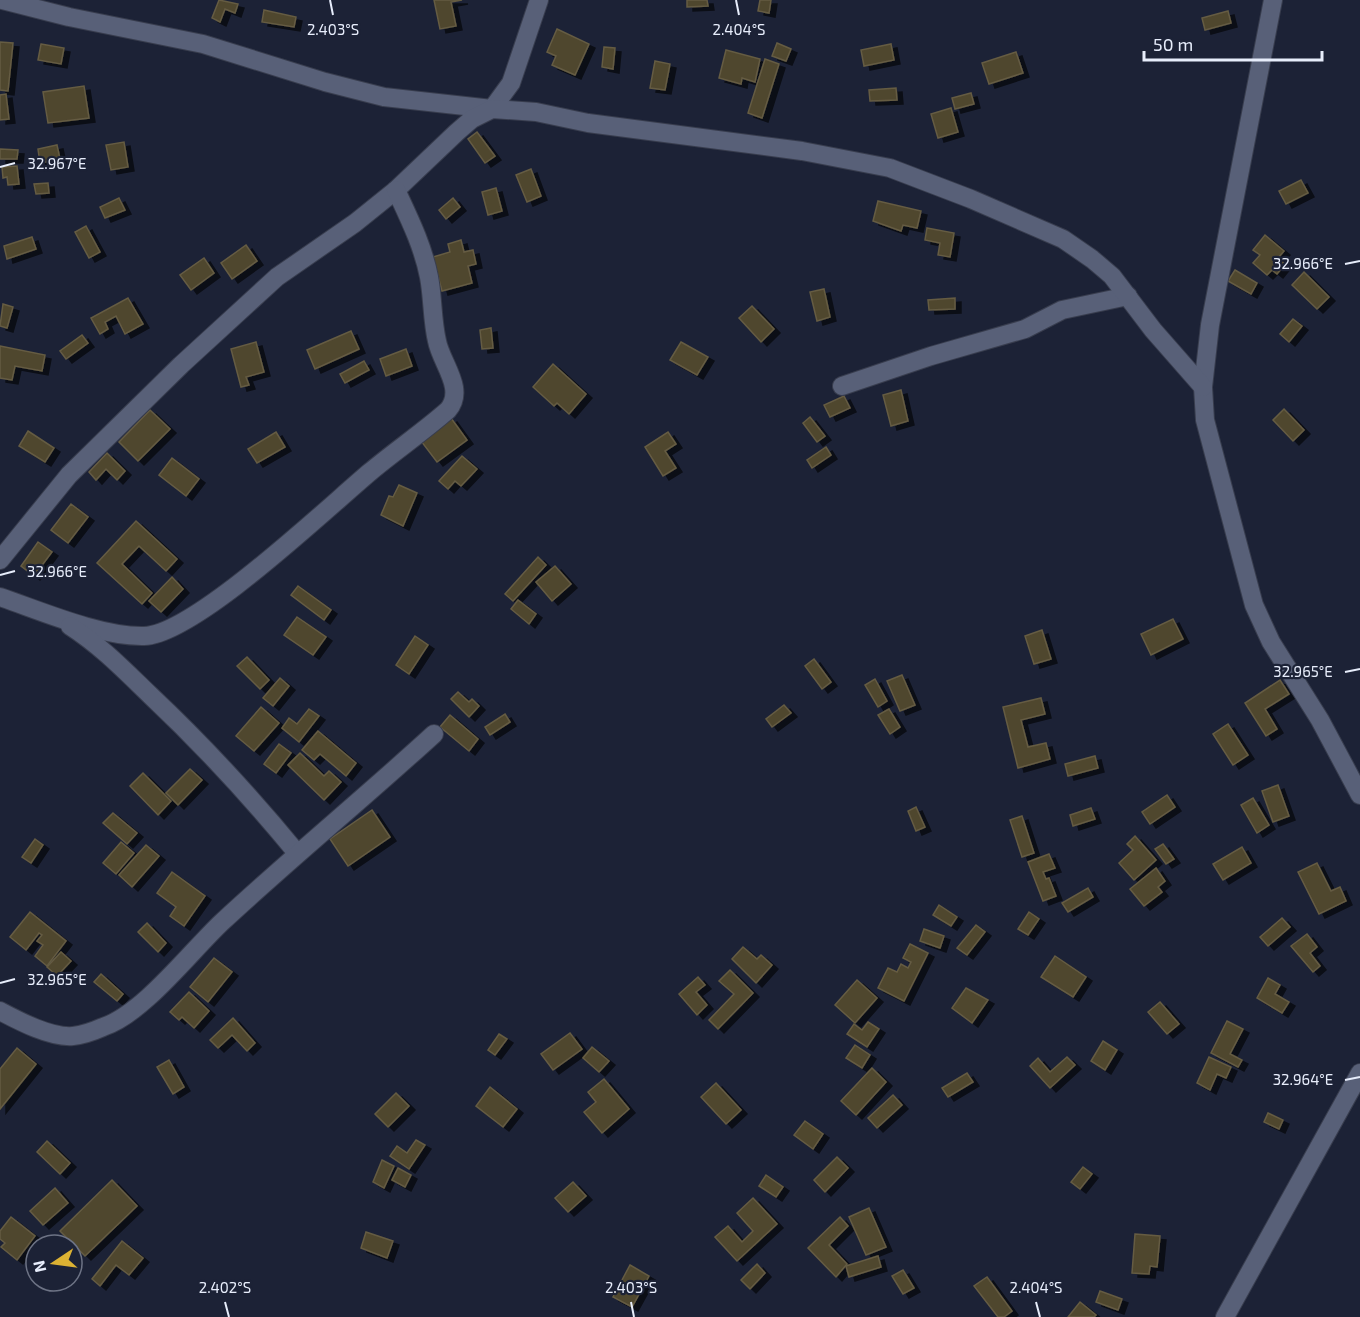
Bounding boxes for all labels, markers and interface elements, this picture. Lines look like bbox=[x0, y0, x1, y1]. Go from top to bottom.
text: 2.403°S bbox=[307, 20, 359, 38]
text: 2.404°S bbox=[712, 20, 766, 38]
scale bar bbox=[1144, 24, 1322, 62]
text: 50 m bbox=[1153, 33, 1193, 55]
text: 32.967°E bbox=[28, 154, 86, 172]
text: 32.966°E bbox=[1273, 254, 1333, 272]
text: 32.966°E bbox=[27, 562, 87, 580]
text: 32.965°E bbox=[1273, 662, 1333, 680]
text: 32.965°E bbox=[27, 970, 87, 988]
text: 32.964°E bbox=[1273, 1070, 1333, 1088]
north arrow bbox=[24, 1233, 84, 1293]
text: N bbox=[28, 1259, 49, 1274]
text: 2.402°S bbox=[199, 1278, 251, 1296]
text: 2.403°S bbox=[605, 1278, 657, 1296]
text: 2.404°S bbox=[1009, 1278, 1063, 1296]

